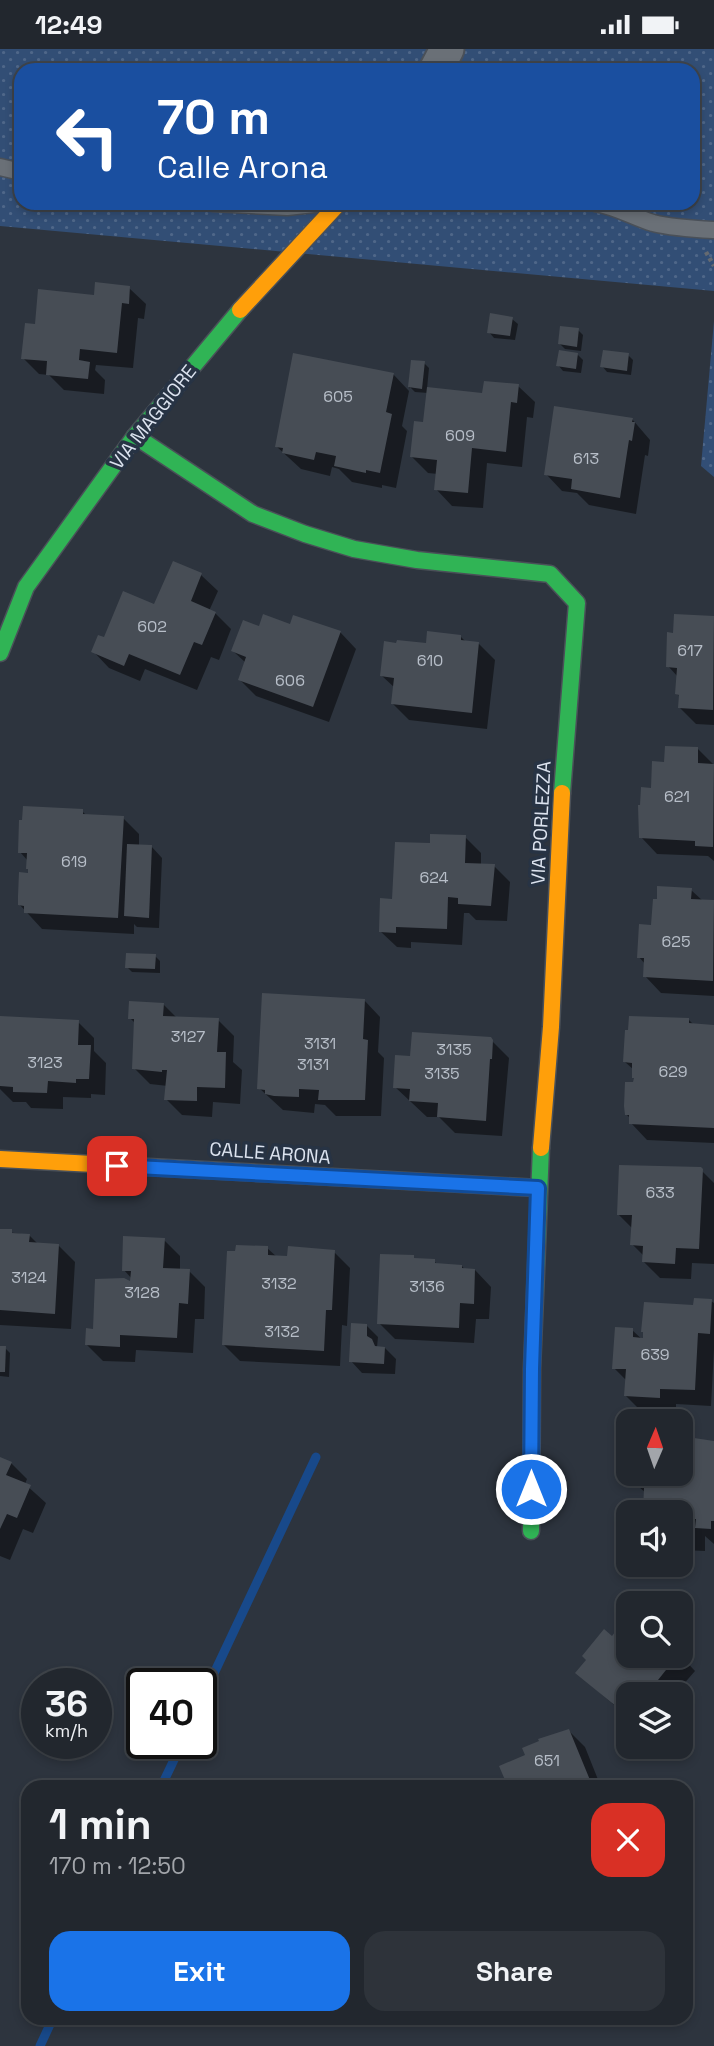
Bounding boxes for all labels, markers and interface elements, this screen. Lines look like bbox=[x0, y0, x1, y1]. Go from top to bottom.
text: 12:49 bbox=[35, 8, 103, 42]
text: 70 m bbox=[157, 86, 270, 148]
icon: left bbox=[42, 91, 133, 182]
text: Calle Arona bbox=[157, 147, 328, 187]
street label: VIA MAGGIORE bbox=[104, 360, 202, 474]
house number: 605 bbox=[323, 386, 353, 407]
house number: 609 bbox=[445, 425, 475, 446]
house number: 613 bbox=[573, 448, 599, 469]
house number: 602 bbox=[137, 616, 167, 637]
house number: 617 bbox=[677, 640, 703, 661]
house number: 610 bbox=[417, 650, 443, 671]
house number: 606 bbox=[275, 670, 305, 691]
street label: VIA PORLEZZA bbox=[525, 760, 557, 886]
house number: 621 bbox=[664, 786, 690, 807]
house number: 619 bbox=[61, 851, 87, 872]
house number: 624 bbox=[420, 867, 448, 888]
house number: 625 bbox=[662, 931, 690, 952]
house number: 3127 bbox=[171, 1026, 205, 1047]
house number: 3131 bbox=[304, 1033, 336, 1054]
house number: 3135 bbox=[436, 1039, 472, 1060]
house number: 3123 bbox=[27, 1052, 63, 1073]
house number: 3131 bbox=[297, 1054, 329, 1075]
house number: 629 bbox=[658, 1061, 688, 1082]
house number: 3135 bbox=[424, 1063, 460, 1084]
pin bbox=[87, 1136, 147, 1196]
street label: CALLE ARONA bbox=[209, 1136, 331, 1170]
icon: arrive bbox=[98, 1147, 136, 1185]
house number: 633 bbox=[645, 1182, 675, 1203]
house number: 3124 bbox=[11, 1267, 47, 1288]
house number: 3132 bbox=[261, 1273, 297, 1294]
house number: 3136 bbox=[409, 1276, 445, 1297]
house number: 3128 bbox=[124, 1282, 160, 1303]
house number: 3132 bbox=[264, 1321, 300, 1342]
house number: 639 bbox=[640, 1344, 670, 1365]
north arrow bbox=[616, 1409, 693, 1486]
map controls bbox=[616, 1409, 693, 1759]
position arrow bbox=[494, 1452, 568, 1526]
button: sound bbox=[616, 1500, 693, 1577]
button: search bbox=[616, 1591, 693, 1668]
speed limit sign: 40 bbox=[126, 1668, 217, 1759]
text: 36 bbox=[45, 1682, 88, 1726]
button: layers bbox=[616, 1682, 693, 1759]
text: km/h bbox=[45, 1719, 88, 1742]
house number: 651 bbox=[534, 1750, 560, 1771]
text: 1 min bbox=[49, 1798, 152, 1851]
button: close bbox=[591, 1803, 665, 1877]
text: 170 m · 12:50 bbox=[49, 1851, 186, 1881]
button: Exit bbox=[49, 1931, 350, 2011]
button: Share bbox=[364, 1931, 665, 2011]

